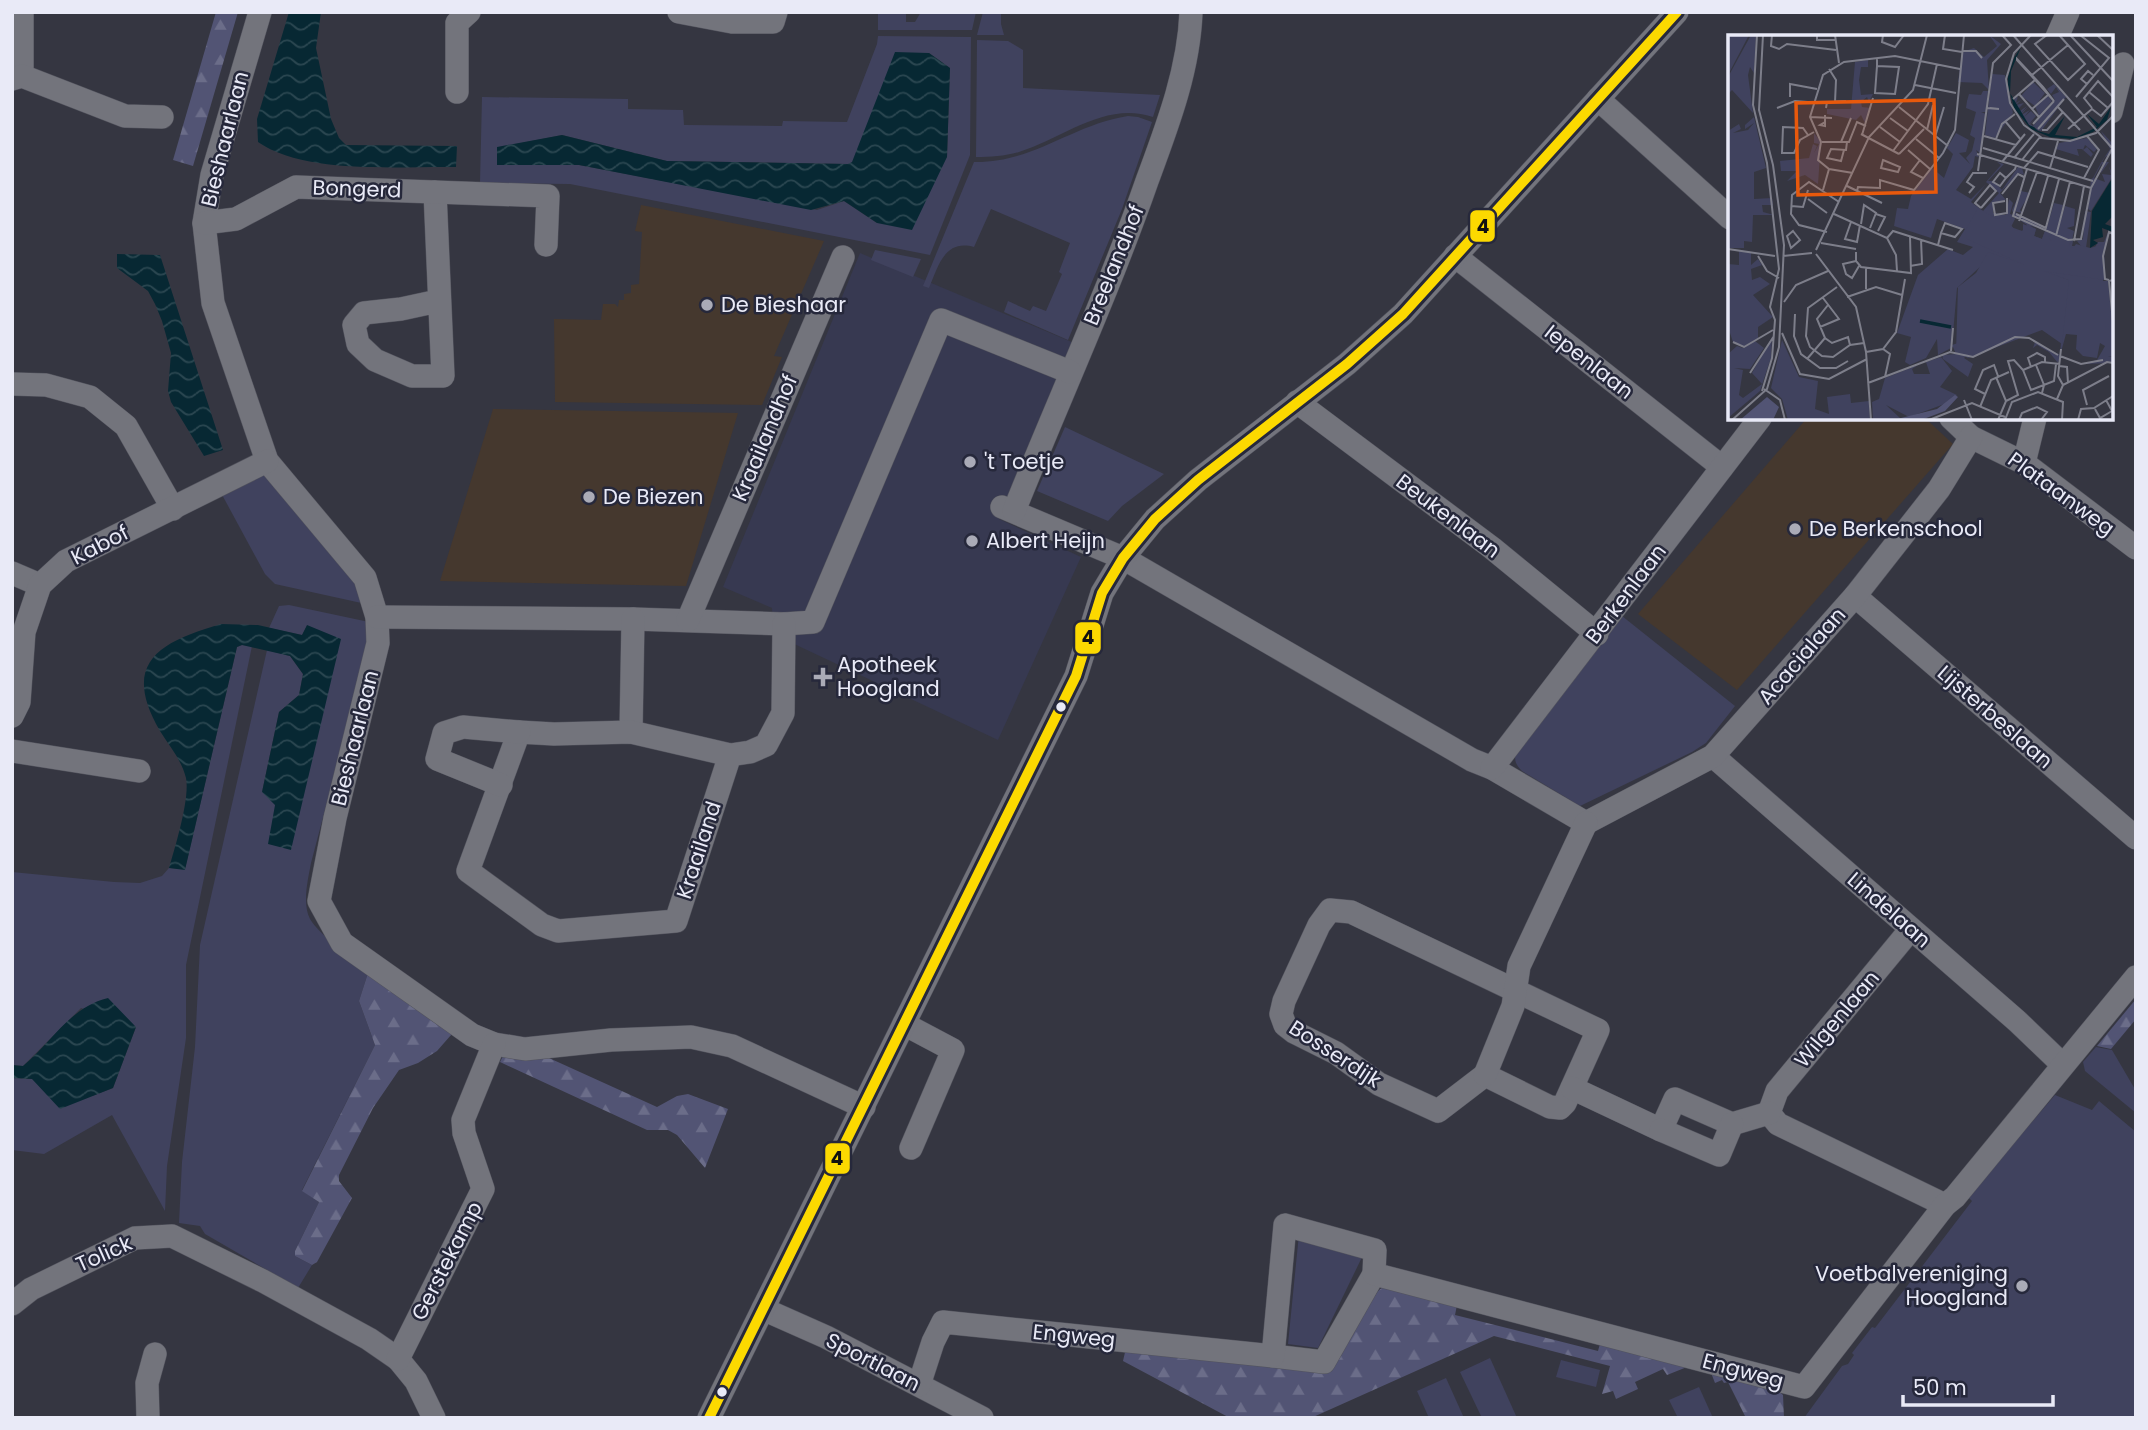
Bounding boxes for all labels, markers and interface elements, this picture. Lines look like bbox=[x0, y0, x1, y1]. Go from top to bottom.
inset map bbox=[1728, 35, 2113, 420]
street label: Bieshaarlaan bbox=[194, 68, 255, 210]
street label: Bongerd bbox=[312, 172, 402, 205]
street label: Breelandhof bbox=[1076, 200, 1151, 329]
line badge: 4 bbox=[1469, 209, 1496, 243]
text: 4 bbox=[1477, 213, 1490, 240]
place label: De Bieshaar bbox=[721, 290, 846, 319]
marker: De Bieshaar bbox=[699, 297, 715, 313]
street label: Iepenlaan bbox=[1539, 318, 1640, 406]
street label: Kraailandhof bbox=[725, 370, 804, 505]
street label: Plataanweg bbox=[2002, 445, 2121, 542]
place label: 't Toetje bbox=[984, 447, 1064, 476]
marker: 't Toetje bbox=[962, 454, 978, 470]
street label: Beukenlaan bbox=[1390, 467, 1506, 564]
place label: De Biezen bbox=[603, 482, 704, 511]
marker: De Biezen bbox=[581, 489, 597, 505]
place label: De Berkenschool bbox=[1809, 514, 1983, 543]
street label: Kabof bbox=[66, 518, 134, 571]
marker: De Berkenschool bbox=[1787, 521, 1803, 537]
place label: Albert Heijn bbox=[986, 526, 1105, 555]
marker: Albert Heijn bbox=[964, 533, 980, 549]
street label: Berkenlaan bbox=[1579, 538, 1673, 650]
street label: Acacialaan bbox=[1751, 601, 1852, 711]
line badge: 4 bbox=[1074, 621, 1102, 655]
text: 4 bbox=[1082, 624, 1095, 651]
place label: Apotheek Hoogland bbox=[837, 650, 940, 703]
street label: Lijsterbeslaan bbox=[1931, 658, 2059, 775]
street label: Bieshaarlaan bbox=[324, 667, 385, 809]
marker: Apotheek Hoogland bbox=[815, 669, 831, 685]
unlabelled marker bbox=[1054, 700, 1068, 714]
street label: Kraailand bbox=[669, 797, 728, 902]
street label: Lindelaan bbox=[1841, 865, 1937, 954]
street label: Wilgenlaan bbox=[1787, 964, 1886, 1073]
street label: Bosserdijk bbox=[1284, 1013, 1387, 1094]
line badge: 4 bbox=[824, 1142, 851, 1175]
text: 4 bbox=[831, 1145, 844, 1172]
street label: Gerstekamp bbox=[404, 1196, 489, 1325]
street label: Tolick bbox=[71, 1228, 137, 1279]
place label: Voetbalvereniging Hoogland bbox=[1815, 1259, 2008, 1312]
marker: Voetbalvereniging Hoogland bbox=[2014, 1278, 2030, 1294]
street label: Engweg bbox=[1031, 1317, 1117, 1354]
street label: Sportlaan bbox=[821, 1325, 925, 1398]
street label: Engweg bbox=[1699, 1346, 1787, 1395]
scale bar bbox=[1903, 1364, 2054, 1408]
text: 50 m bbox=[1913, 1373, 1967, 1402]
unlabelled marker bbox=[715, 1385, 729, 1399]

